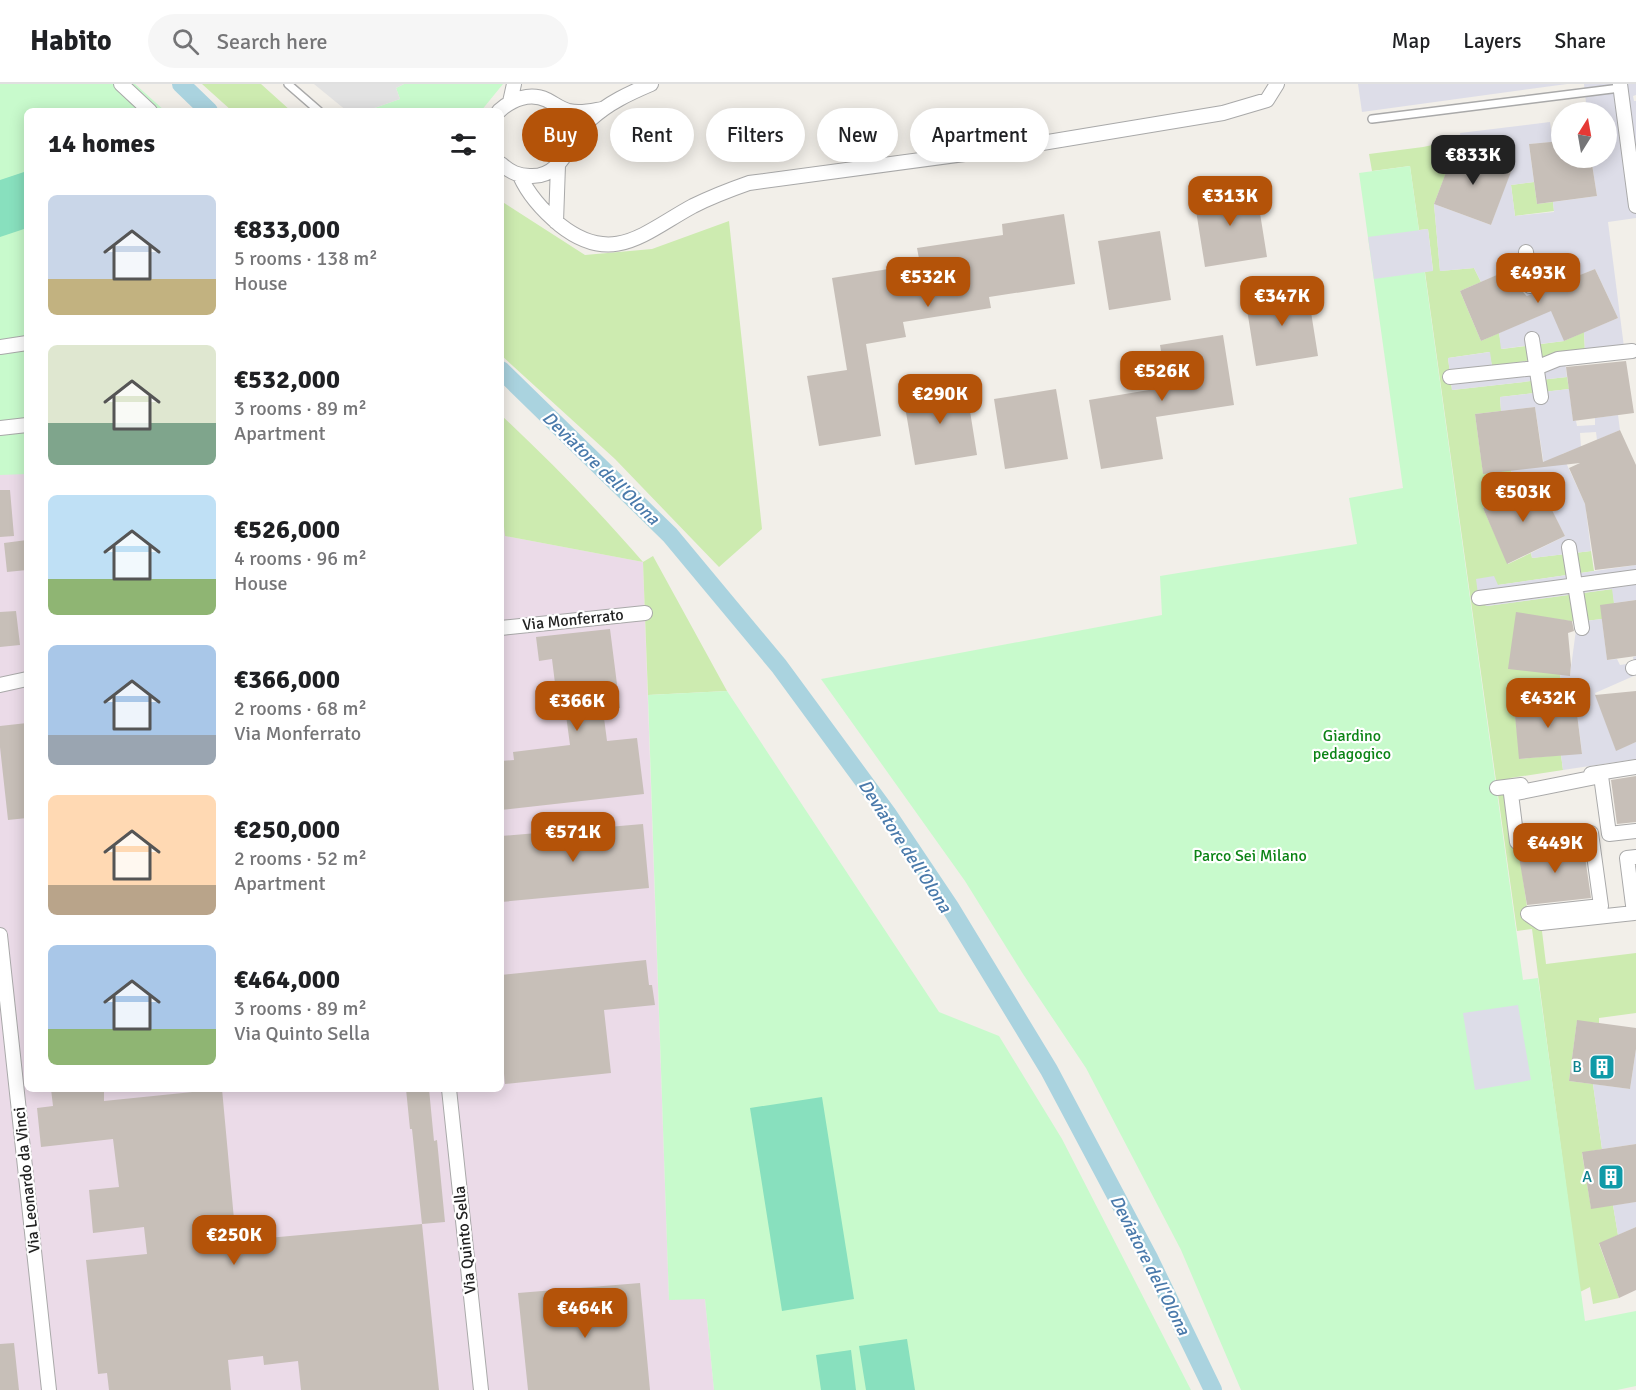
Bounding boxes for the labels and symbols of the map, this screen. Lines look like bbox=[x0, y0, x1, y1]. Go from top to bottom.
north arrow bbox=[1551, 102, 1617, 168]
pin: €833K bbox=[1431, 135, 1515, 186]
pin: €313K bbox=[1188, 176, 1272, 227]
pin: €493K bbox=[1496, 253, 1580, 304]
pin: €532K bbox=[886, 257, 970, 308]
pin: €347K bbox=[1240, 276, 1324, 327]
pin: €526K bbox=[1120, 351, 1204, 402]
pin: €290K bbox=[898, 374, 982, 425]
water label: Deviatore dell'Olona bbox=[538, 406, 665, 530]
pin: €503K bbox=[1481, 472, 1565, 523]
street label: Via Monferrato bbox=[521, 605, 625, 635]
pin: €432K bbox=[1506, 678, 1590, 729]
pin: €366K bbox=[535, 681, 619, 732]
park label: Giardino pedagogico bbox=[1313, 726, 1391, 764]
water label: Deviatore dell'Olona bbox=[854, 775, 957, 917]
pin: €571K bbox=[531, 812, 615, 863]
pin: €449K bbox=[1513, 823, 1597, 874]
park label: Parco Sei Milano bbox=[1193, 846, 1307, 866]
building icon: B bbox=[1587, 1052, 1617, 1082]
place label: B bbox=[1572, 1057, 1582, 1077]
street label: Via Leonardo da Vinci bbox=[9, 1106, 45, 1254]
building icon: A bbox=[1596, 1162, 1626, 1192]
place label: A bbox=[1582, 1167, 1592, 1187]
street label: Via Quinto Sella bbox=[449, 1185, 481, 1295]
water label: Deviatore dell'Olona bbox=[1105, 1191, 1195, 1340]
pin: €250K bbox=[192, 1215, 276, 1266]
pin: €464K bbox=[543, 1288, 627, 1339]

